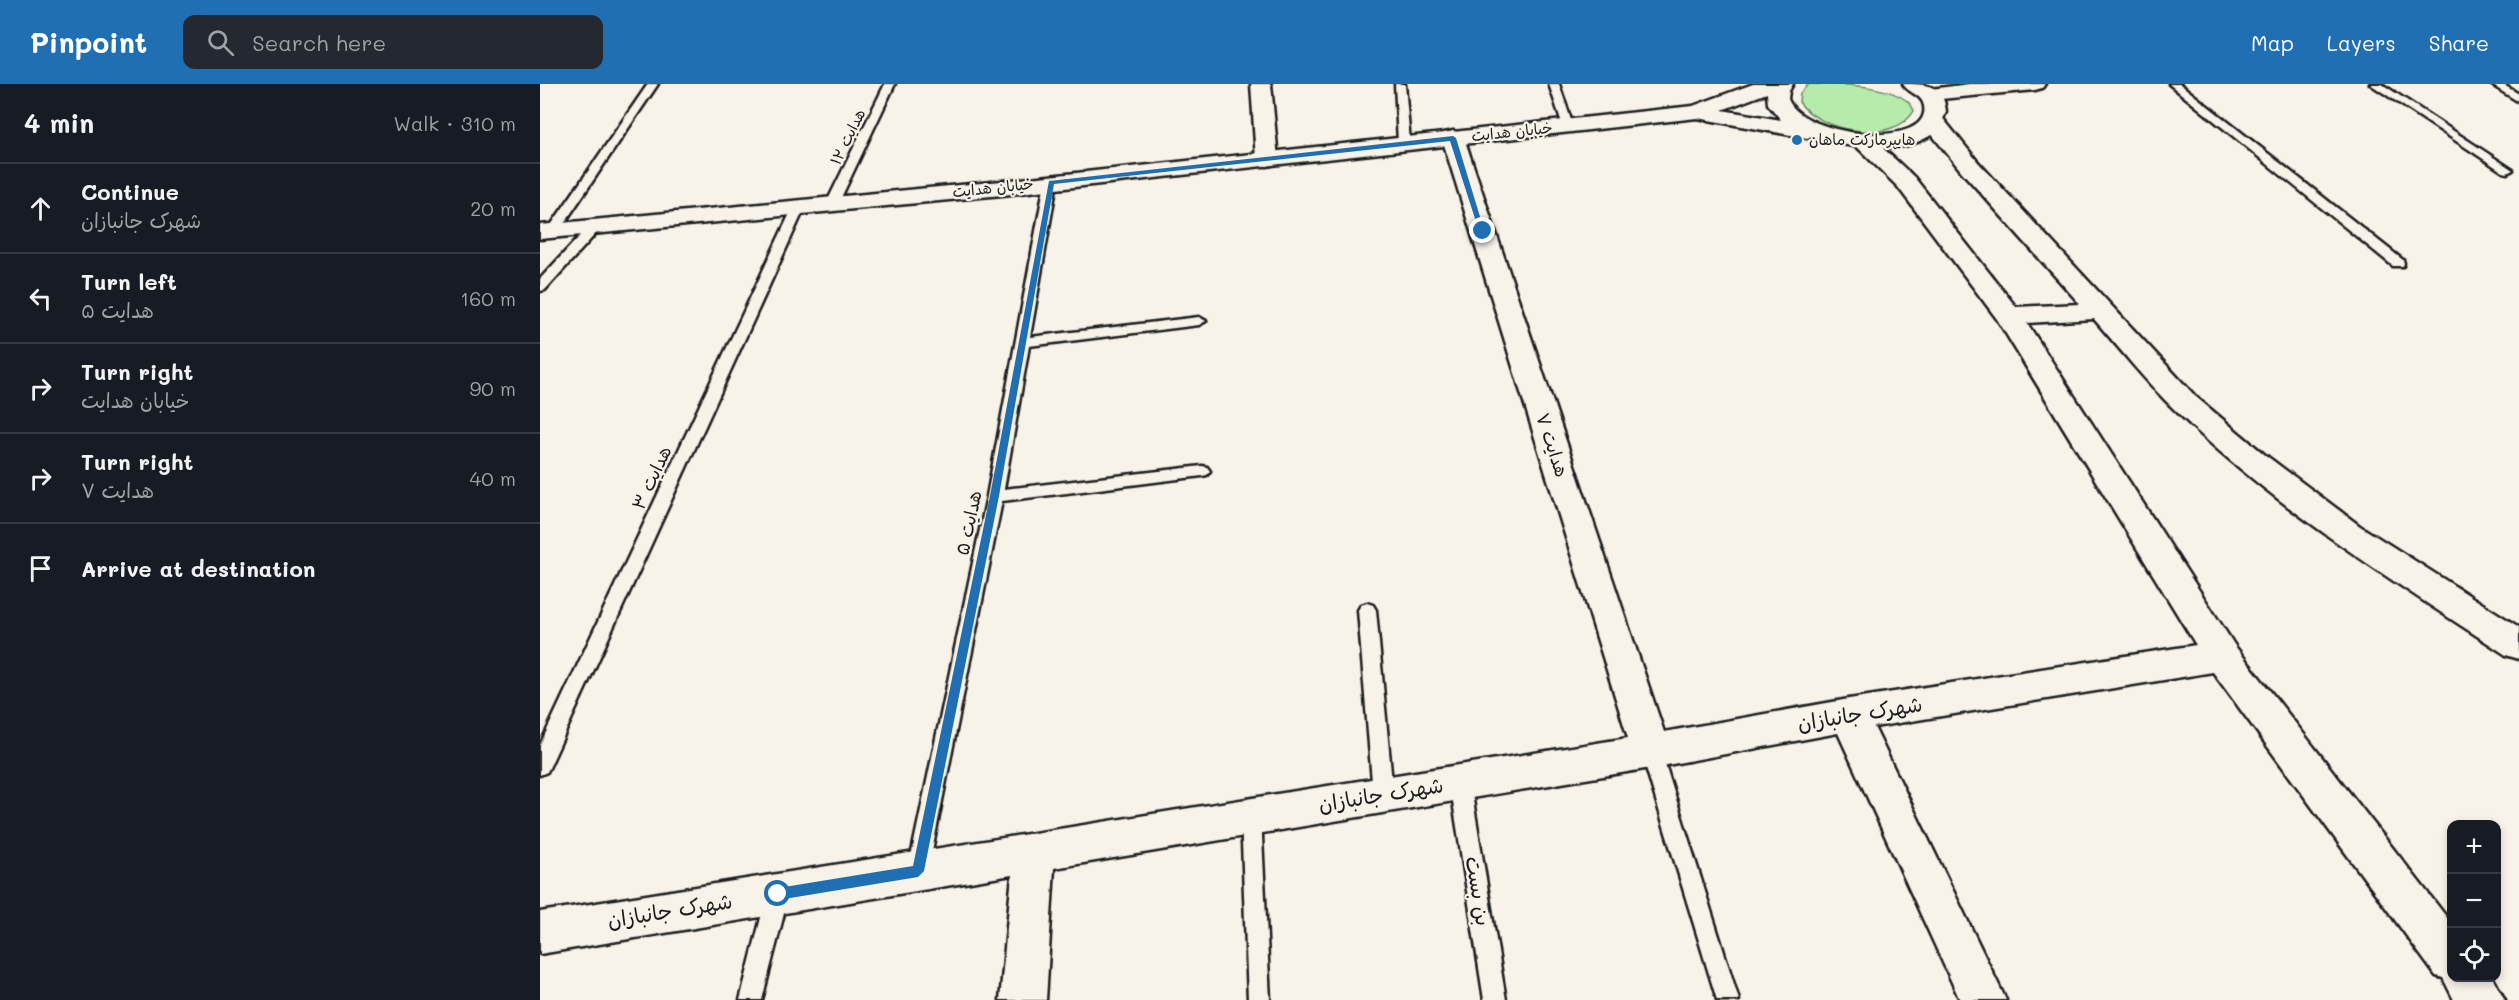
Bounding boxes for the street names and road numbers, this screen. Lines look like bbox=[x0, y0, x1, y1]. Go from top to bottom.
street label: هدایت ۱۲ bbox=[825, 105, 869, 168]
street label: خیابان هدایت bbox=[1470, 117, 1553, 145]
street label: خیابان هدایت bbox=[951, 173, 1034, 201]
street label: هدایت ۷ bbox=[1531, 410, 1575, 480]
street label: هدایت ۳ bbox=[626, 442, 676, 513]
street label: هدایت ۵ bbox=[949, 488, 987, 557]
street label: شهرک جانبازان bbox=[1795, 689, 1924, 737]
street label: شهرک جانبازان bbox=[1316, 770, 1445, 818]
street label: بن بست bbox=[1460, 854, 1498, 928]
street label: شهرک جانبازان bbox=[605, 886, 734, 934]

